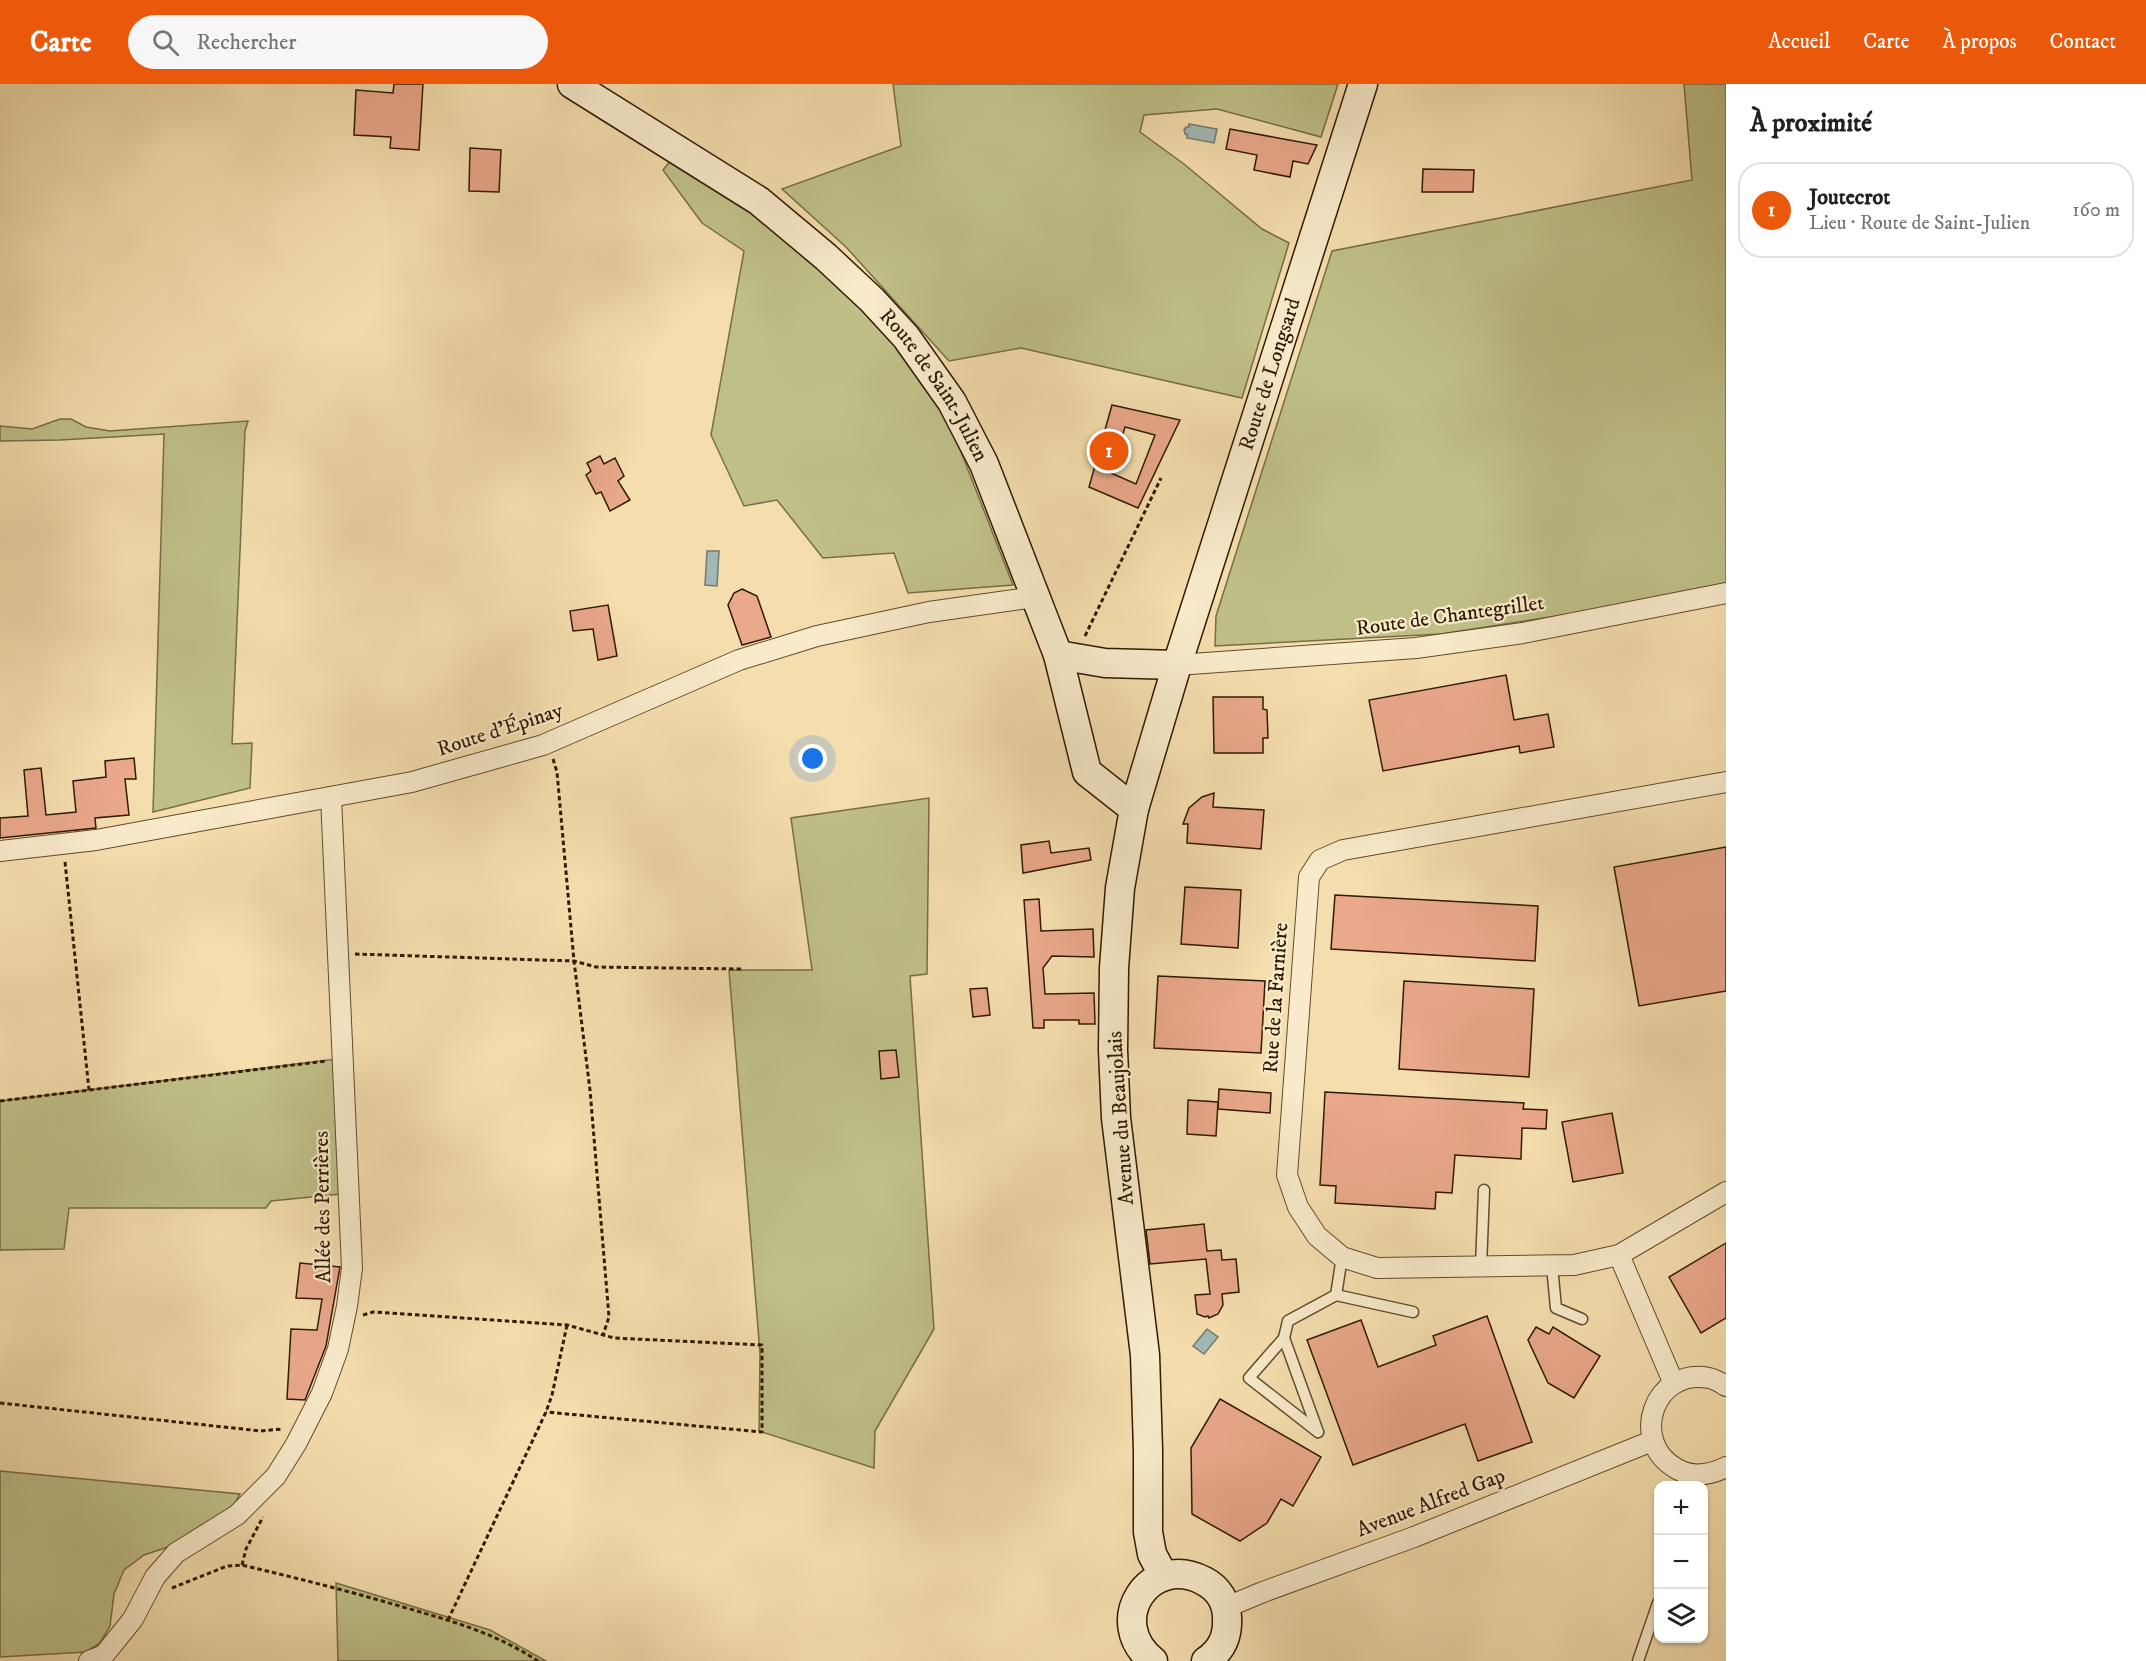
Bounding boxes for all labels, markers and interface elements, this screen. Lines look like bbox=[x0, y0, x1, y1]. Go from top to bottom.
search box bbox=[128, 15, 548, 69]
text: Carte bbox=[30, 25, 92, 60]
icon: search bbox=[149, 26, 182, 59]
text: Rechercher bbox=[197, 29, 297, 56]
text: Accueil bbox=[1768, 29, 1830, 55]
text: Carte bbox=[1863, 29, 1909, 55]
text: À propos bbox=[1942, 29, 2017, 55]
text: Contact bbox=[2050, 29, 2116, 55]
text: À proximité bbox=[1750, 107, 1872, 140]
text: Joutecrot bbox=[1809, 184, 1890, 211]
text: 1 bbox=[1768, 198, 1775, 223]
text: 160 m bbox=[2072, 198, 2120, 223]
text: Lieu · Route de Saint-Julien bbox=[1809, 211, 2030, 236]
street label: Route de Longsard bbox=[1234, 294, 1307, 454]
street label: Route de Saint-Julien bbox=[874, 303, 994, 466]
pin: 1 bbox=[1090, 428, 1128, 473]
street label: Route de Chantegrillet bbox=[1354, 590, 1546, 642]
street label: Route d'Épinay bbox=[434, 696, 567, 763]
your location bbox=[798, 744, 827, 773]
street label: Rue de la Farnière bbox=[1258, 921, 1294, 1074]
street label: Avenue du Beaujolais bbox=[1102, 1030, 1140, 1206]
street label: Allée des Perrières bbox=[309, 1131, 337, 1283]
street label: Avenue Alfred Gap bbox=[1353, 1463, 1509, 1543]
map controls bbox=[1654, 1481, 1708, 1643]
button: + bbox=[1654, 1481, 1708, 1535]
button: − bbox=[1654, 1535, 1708, 1589]
button: layers bbox=[1654, 1589, 1708, 1643]

